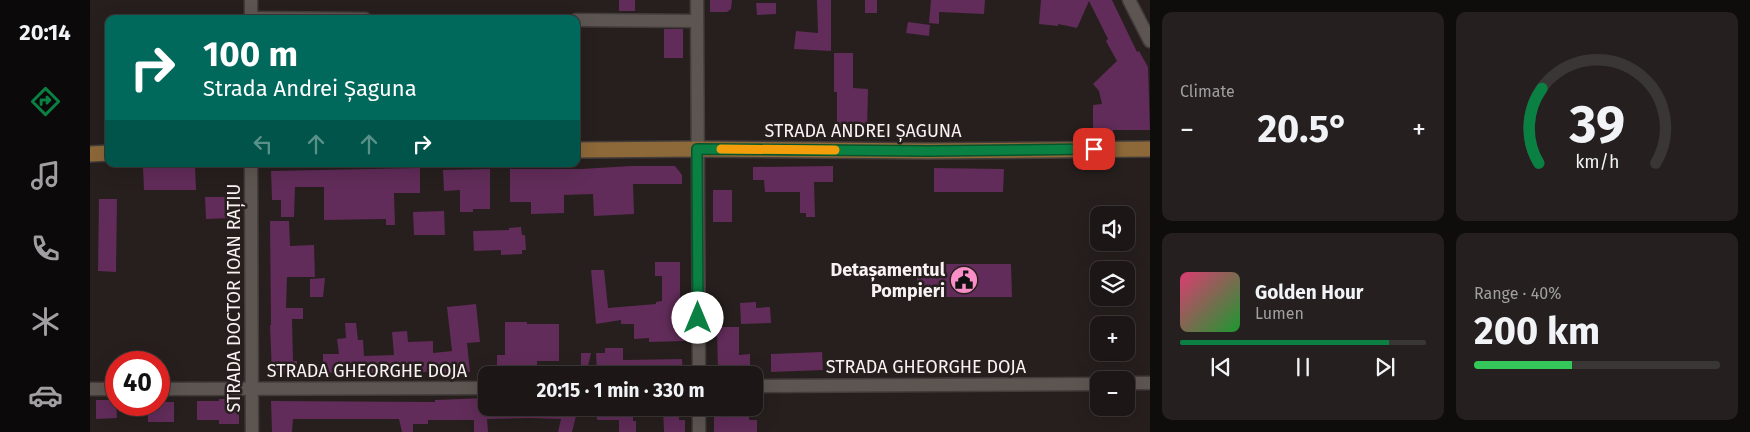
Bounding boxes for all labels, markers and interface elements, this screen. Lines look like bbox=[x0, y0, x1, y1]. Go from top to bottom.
text: 20:14 bbox=[19, 19, 71, 46]
text: 100 m bbox=[203, 33, 298, 75]
icon: right bbox=[120, 35, 185, 100]
text: Strada Andrei Șaguna bbox=[203, 75, 417, 102]
text: Climate bbox=[1180, 82, 1235, 101]
icon: directions bbox=[28, 84, 63, 119]
text: 39 bbox=[1568, 93, 1625, 156]
text: 20.5° bbox=[1257, 106, 1349, 152]
text: − bbox=[1180, 113, 1194, 146]
text: + bbox=[1412, 113, 1426, 146]
street label: STRADA ANDREI ȘAGUNA bbox=[765, 120, 962, 143]
pin bbox=[1073, 128, 1115, 170]
icon: left bbox=[249, 130, 277, 158]
icon: ahead bbox=[302, 130, 330, 158]
icon: ahead bbox=[355, 130, 383, 158]
icon: right bbox=[408, 130, 436, 158]
icon: arrive bbox=[1080, 135, 1108, 163]
text: km/h bbox=[1575, 151, 1619, 173]
icon: music bbox=[28, 158, 63, 193]
street label: STRADA DOCTOR IOAN RAȚIU bbox=[223, 184, 246, 412]
map controls bbox=[1090, 206, 1135, 416]
button: sound bbox=[1090, 206, 1135, 251]
icon: phone bbox=[28, 231, 63, 266]
place label: Detașamentul Pompieri bbox=[830, 259, 946, 302]
button: layers bbox=[1090, 261, 1135, 306]
public building icon: Detașamentul Pompieri bbox=[949, 265, 979, 295]
text: Golden Hour bbox=[1255, 281, 1364, 304]
text: Range · 40% bbox=[1474, 284, 1561, 303]
position arrow bbox=[671, 291, 723, 343]
icon: climate bbox=[28, 304, 63, 339]
text: Lumen bbox=[1255, 304, 1304, 323]
text: 200 km bbox=[1474, 308, 1600, 354]
button: + bbox=[1090, 316, 1135, 361]
speed limit sign: 40 bbox=[105, 351, 170, 416]
icon: previous bbox=[1207, 353, 1235, 381]
icon: pause bbox=[1289, 353, 1317, 381]
icon: next bbox=[1371, 353, 1399, 381]
street label: STRADA GHEORGHE DOJA bbox=[826, 356, 1027, 378]
street label: STRADA GHEORGHE DOJA bbox=[267, 360, 468, 382]
button: − bbox=[1090, 371, 1135, 416]
icon: car bbox=[28, 378, 63, 413]
text: 20:15 · 1 min · 330 m bbox=[536, 379, 705, 402]

